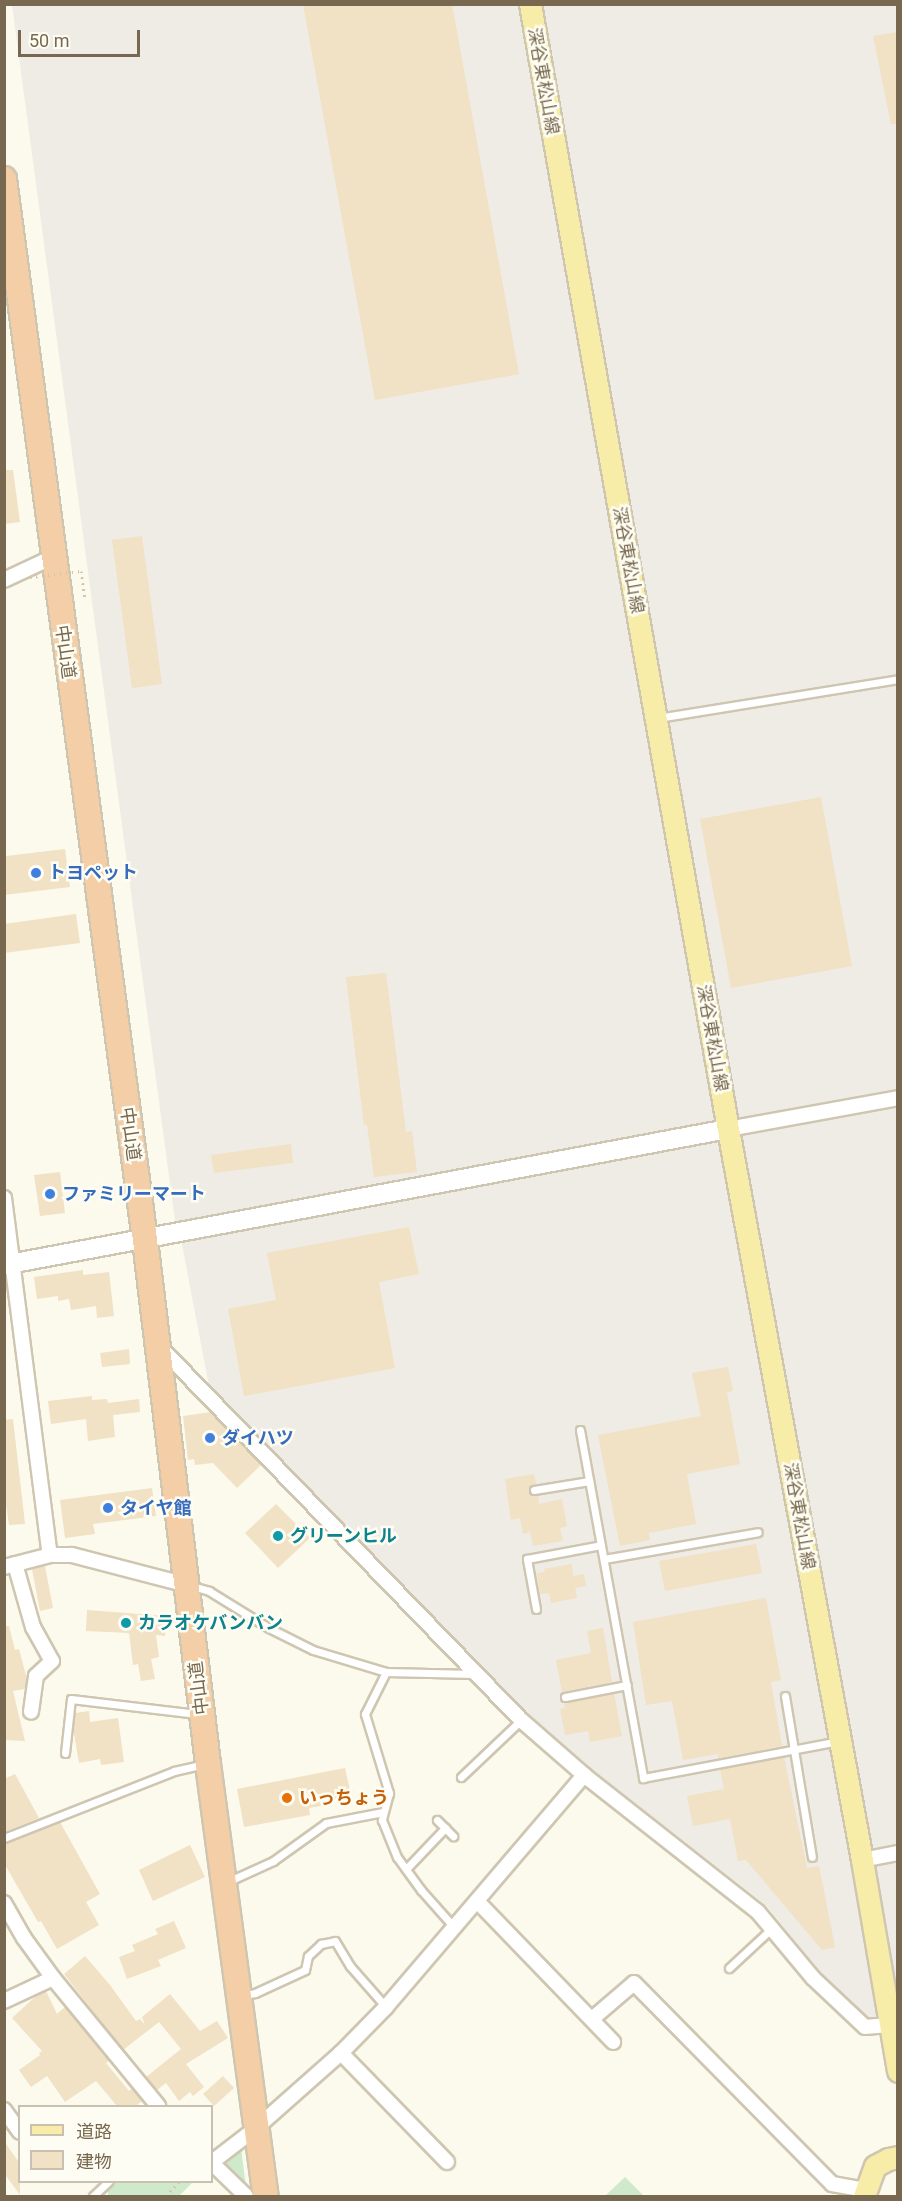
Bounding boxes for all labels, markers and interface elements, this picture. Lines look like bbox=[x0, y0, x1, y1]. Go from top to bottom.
scale bar bbox=[21, 18, 142, 56]
street label: 深谷東松山線 bbox=[523, 26, 563, 136]
text: 50 m bbox=[29, 30, 69, 51]
street label: 深谷東松山線 bbox=[608, 505, 648, 615]
street label: 中山道 bbox=[51, 624, 79, 680]
place label: トヨペット bbox=[48, 862, 138, 884]
marker: トヨペット bbox=[29, 866, 43, 880]
street label: 深谷東松山線 bbox=[692, 983, 732, 1093]
street label: 中山道 bbox=[116, 1106, 144, 1162]
place label: ファミリーマート bbox=[62, 1183, 206, 1205]
marker: ファミリーマート bbox=[43, 1187, 57, 1201]
place label: ダイハツ bbox=[222, 1427, 294, 1449]
marker: ダイハツ bbox=[203, 1431, 217, 1445]
street label: 深谷東松山線 bbox=[779, 1461, 819, 1571]
place label: タイヤ館 bbox=[120, 1497, 192, 1519]
marker: タイヤ館 bbox=[101, 1501, 115, 1515]
place label: グリーンヒル bbox=[290, 1525, 398, 1547]
marker: グリーンヒル bbox=[271, 1529, 285, 1543]
place label: カラオケバンバン bbox=[138, 1612, 282, 1634]
marker: カラオケバンバン bbox=[119, 1616, 133, 1630]
street label: 中山道 bbox=[185, 1660, 213, 1716]
place label: いっちょう bbox=[299, 1787, 389, 1809]
marker: いっちょう bbox=[280, 1791, 294, 1805]
legend bbox=[18, 2105, 213, 2183]
text: 道路 bbox=[76, 2121, 112, 2142]
text: 建物 bbox=[76, 2151, 112, 2172]

